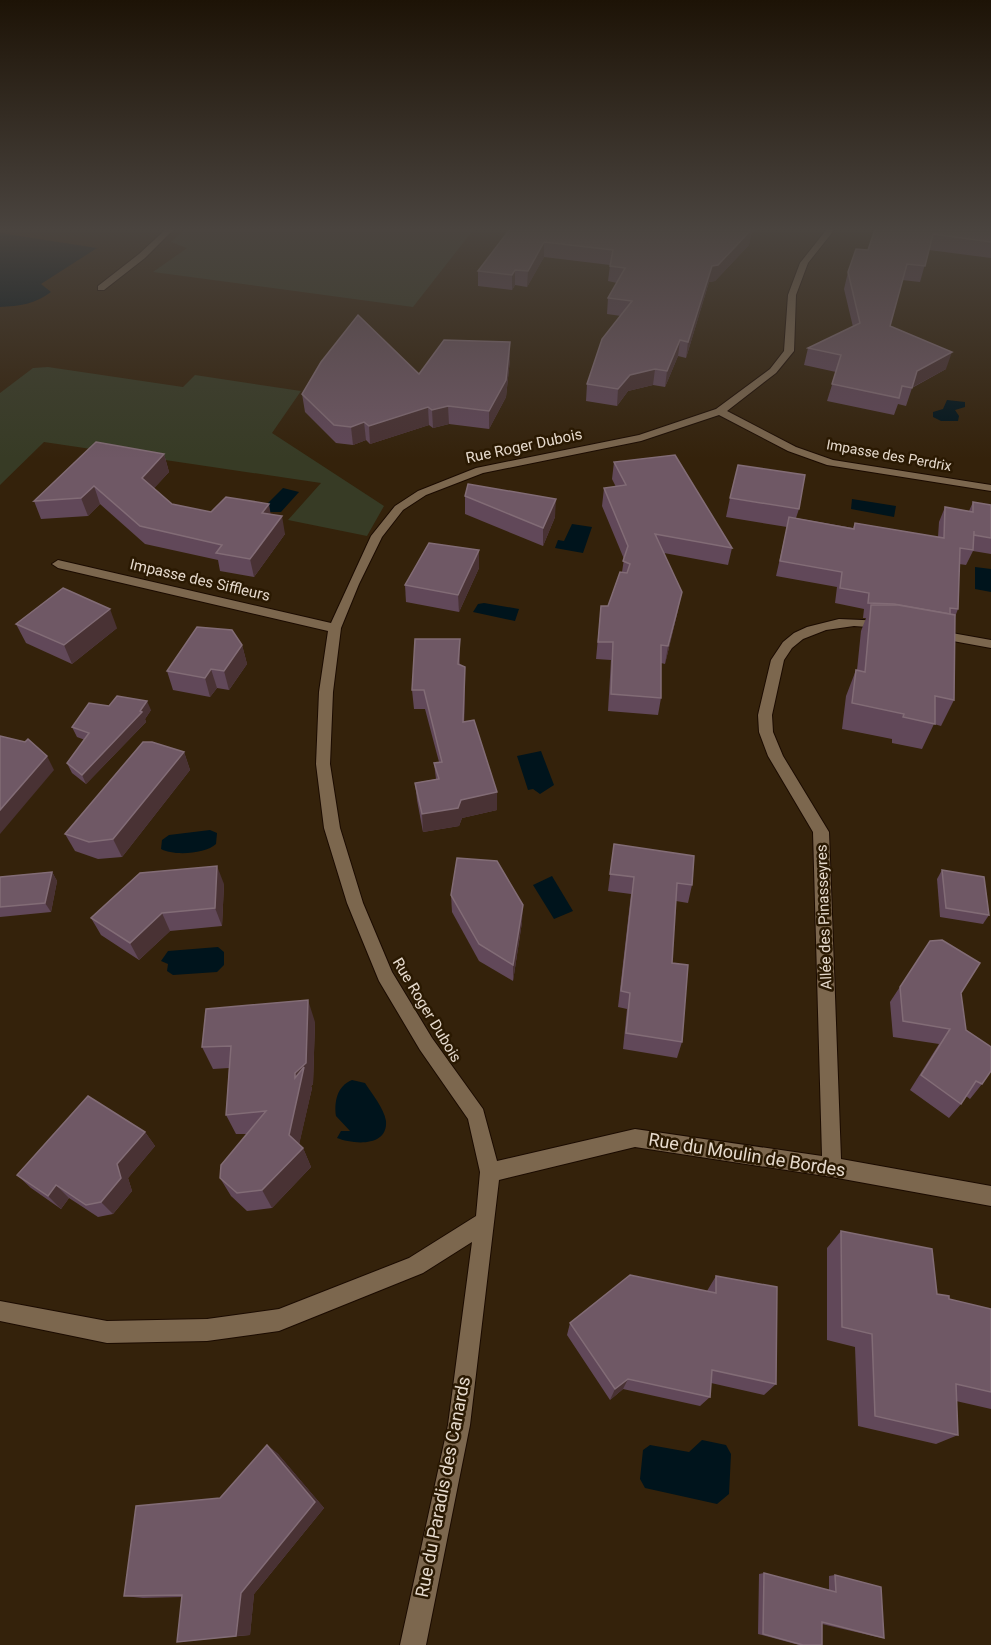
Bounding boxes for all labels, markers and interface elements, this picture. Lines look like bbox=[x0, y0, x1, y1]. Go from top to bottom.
street label: Rue Roger Dubois bbox=[464, 425, 584, 467]
street label: Impasse des Perdrix bbox=[825, 436, 953, 474]
street label: Impasse des Siffleurs bbox=[128, 555, 272, 605]
street label: Allée des Pinasseyres bbox=[812, 844, 836, 990]
street label: Rue Roger Dubois bbox=[389, 955, 465, 1065]
street label: Rue du Moulin de Bordes bbox=[647, 1129, 847, 1180]
street label: Rue du Paradis des Canards bbox=[411, 1375, 474, 1599]

